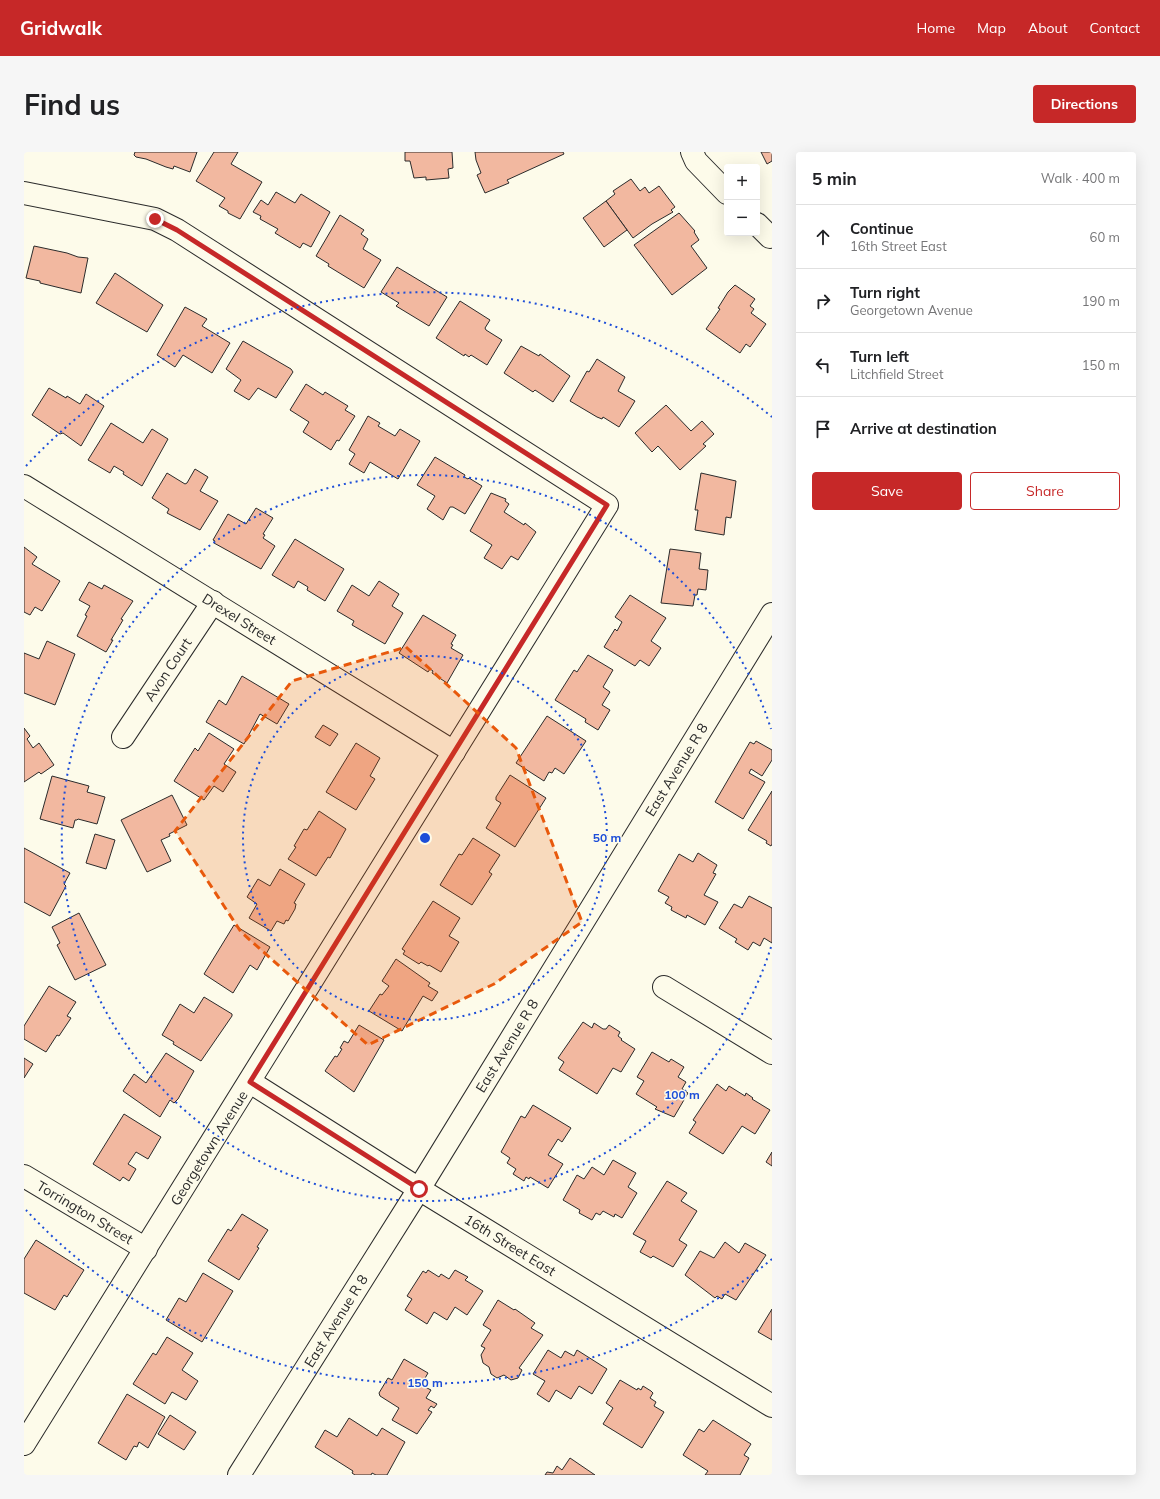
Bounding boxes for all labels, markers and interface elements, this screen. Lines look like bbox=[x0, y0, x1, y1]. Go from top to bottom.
text: Gridwalk bbox=[20, 16, 102, 40]
text: Home bbox=[916, 19, 955, 37]
text: Map bbox=[977, 19, 1006, 37]
text: About bbox=[1028, 19, 1068, 37]
text: Contact bbox=[1090, 19, 1140, 37]
button: Directions bbox=[1033, 85, 1136, 123]
text: Find us bbox=[24, 87, 120, 122]
map controls bbox=[724, 164, 760, 236]
button: + bbox=[724, 164, 760, 200]
text: 5 min bbox=[812, 168, 857, 189]
text: Walk · 400 m bbox=[1041, 170, 1120, 186]
button: − bbox=[724, 200, 760, 236]
route end bbox=[146, 210, 164, 228]
text: Continue bbox=[850, 219, 913, 238]
icon: ahead bbox=[812, 226, 834, 248]
text: 60 m bbox=[1090, 229, 1120, 245]
text: 16th Street East bbox=[850, 238, 947, 254]
text: Turn right bbox=[850, 283, 920, 302]
icon: right bbox=[812, 290, 834, 312]
text: 190 m bbox=[1082, 293, 1120, 309]
text: Georgetown Avenue bbox=[850, 302, 973, 318]
text: Turn left bbox=[850, 347, 909, 366]
icon: left bbox=[812, 354, 834, 376]
text: 150 m bbox=[1082, 357, 1120, 373]
text: Litchfield Street bbox=[850, 366, 944, 382]
icon: arrive bbox=[812, 418, 834, 440]
text: Arrive at destination bbox=[850, 419, 997, 438]
button: Save bbox=[812, 472, 962, 510]
button: Share bbox=[970, 472, 1120, 510]
street label: Drexel Street bbox=[199, 589, 280, 649]
street label: Avon Court bbox=[140, 634, 196, 705]
street label: East Avenue R 8 bbox=[641, 720, 712, 820]
text: 50 m bbox=[593, 830, 621, 845]
centre of rings bbox=[418, 831, 432, 845]
street label: East Avenue R 8 bbox=[471, 996, 542, 1096]
street label: Georgetown Avenue bbox=[166, 1087, 252, 1209]
text: 100 m bbox=[664, 1087, 700, 1102]
street label: Torrington Street bbox=[34, 1177, 136, 1248]
route start bbox=[410, 1180, 428, 1198]
street label: 16th Street East bbox=[461, 1210, 559, 1280]
street label: East Avenue R 8 bbox=[300, 1271, 372, 1371]
text: 150 m bbox=[407, 1375, 443, 1390]

